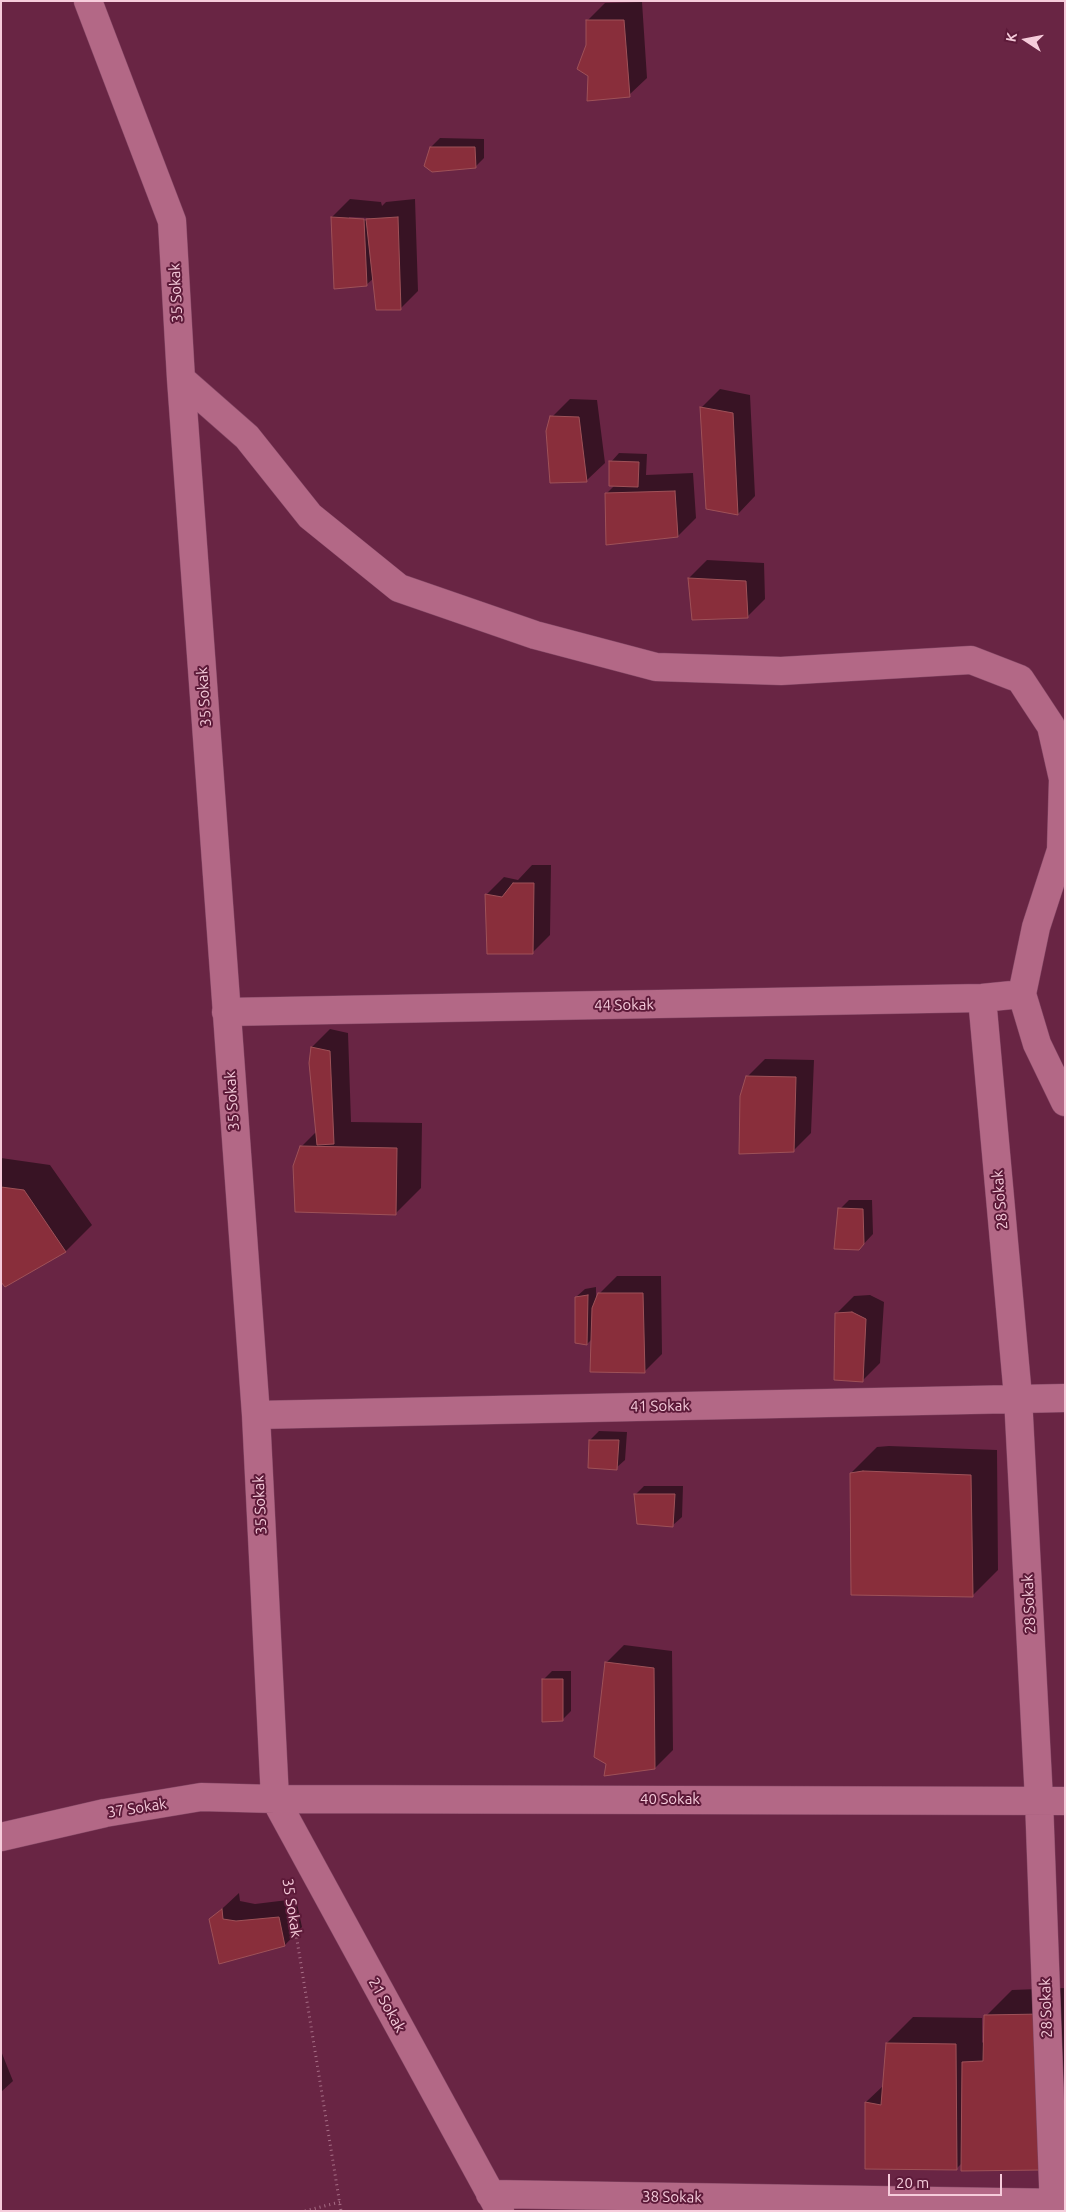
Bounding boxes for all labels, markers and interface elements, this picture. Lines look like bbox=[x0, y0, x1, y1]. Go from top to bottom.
north arrow bbox=[1001, 15, 1051, 65]
text: K bbox=[1003, 31, 1020, 43]
street label: 35 Sokak bbox=[165, 263, 187, 323]
street label: 35 Sokak bbox=[193, 667, 215, 727]
street label: 44 Sokak bbox=[594, 995, 654, 1015]
street label: 35 Sokak bbox=[221, 1071, 243, 1131]
street label: 28 Sokak bbox=[988, 1169, 1012, 1231]
street label: 41 Sokak bbox=[630, 1396, 690, 1416]
street label: 35 Sokak bbox=[249, 1475, 271, 1535]
street label: 28 Sokak bbox=[1018, 1574, 1040, 1634]
street label: 40 Sokak bbox=[640, 1790, 700, 1808]
street label: 37 Sokak bbox=[106, 1794, 168, 1822]
street label: 35 Sokak bbox=[278, 1877, 306, 1939]
street label: 21 Sokak bbox=[365, 1974, 409, 2036]
street label: 28 Sokak bbox=[1036, 1978, 1056, 2038]
scale bar bbox=[891, 2164, 1005, 2196]
text: 20 m bbox=[896, 2174, 929, 2191]
street label: 38 Sokak bbox=[642, 2187, 702, 2207]

